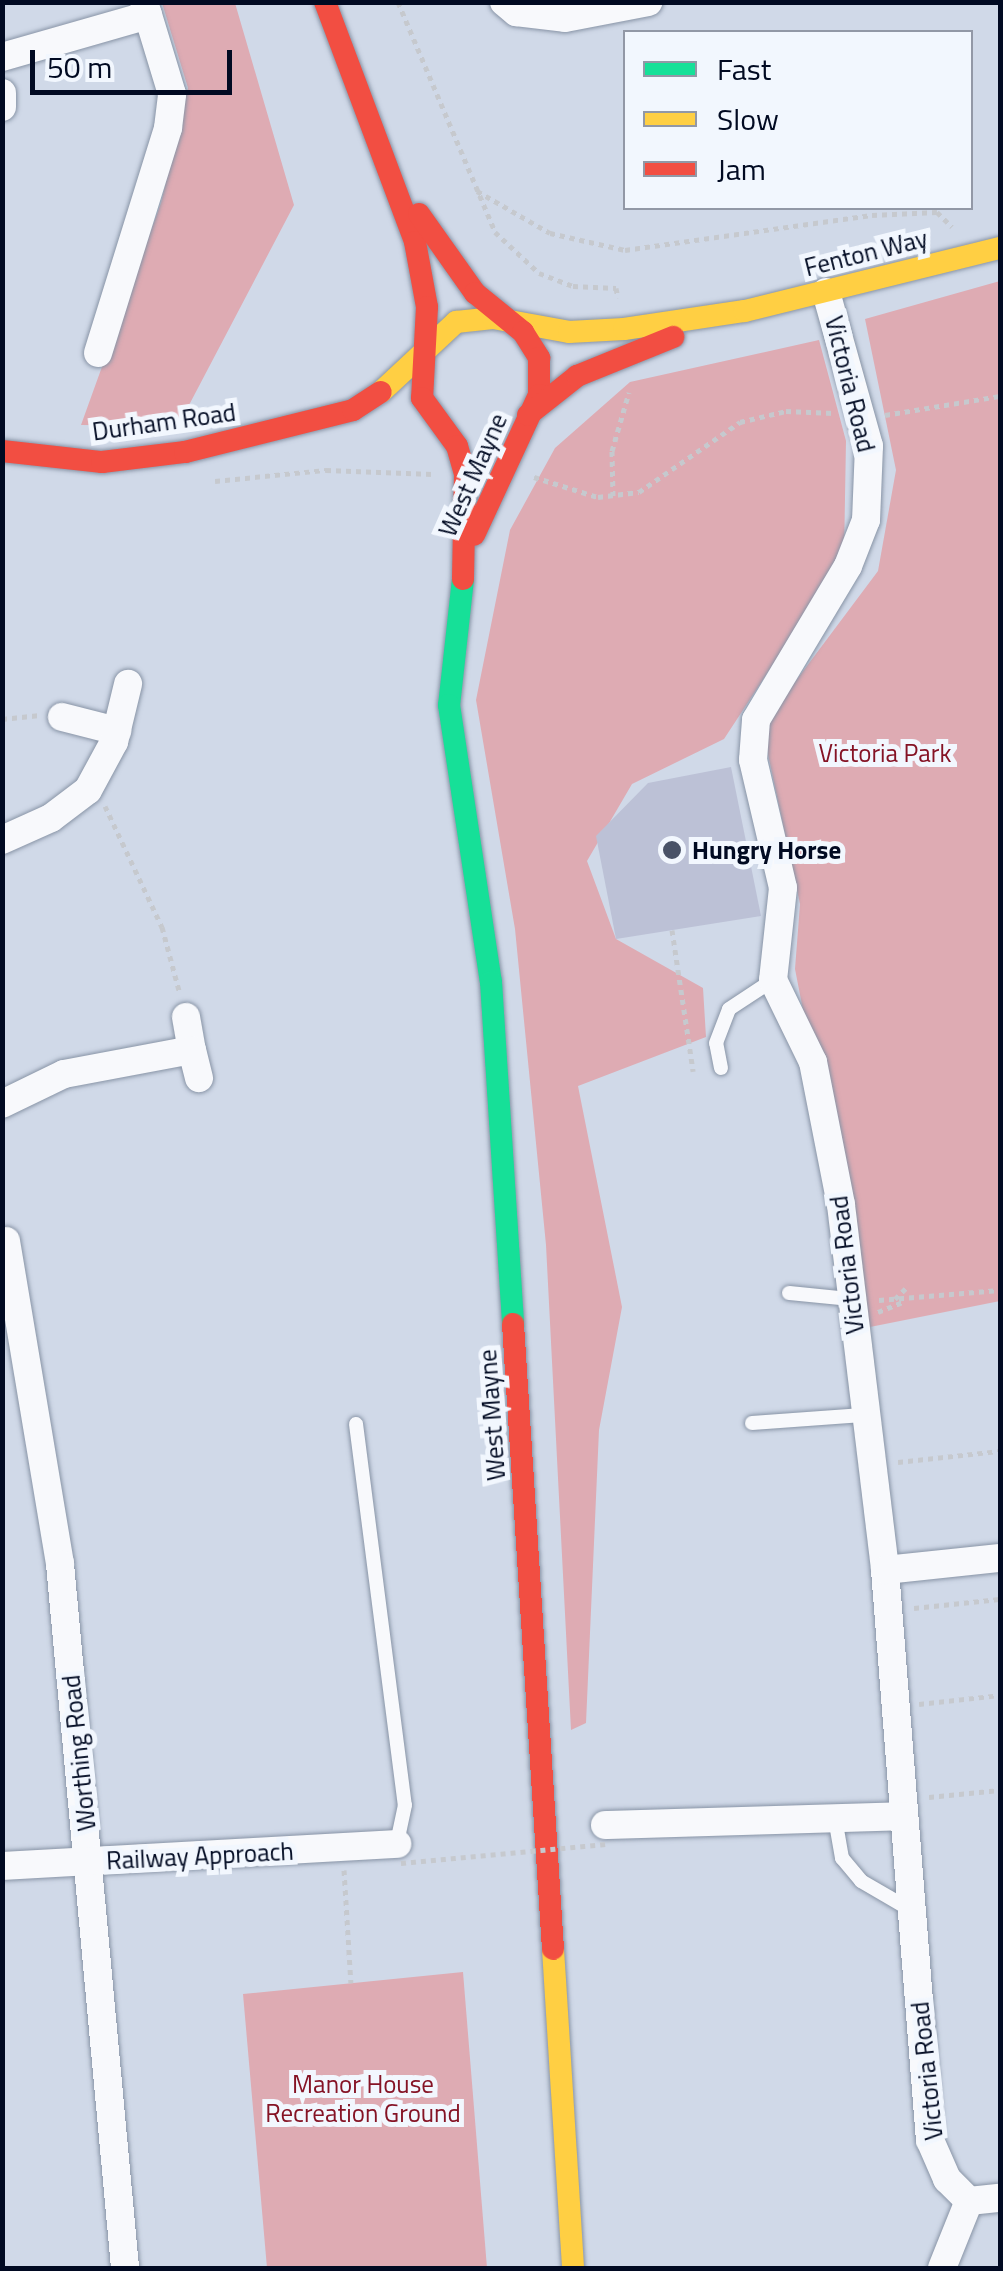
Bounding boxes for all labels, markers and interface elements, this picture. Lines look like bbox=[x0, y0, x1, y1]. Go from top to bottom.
scale bar bbox=[35, 30, 238, 92]
legend bbox=[623, 30, 973, 210]
text: 50 m bbox=[47, 44, 112, 90]
text: Fast bbox=[717, 46, 771, 92]
text: Slow bbox=[717, 96, 779, 142]
text: Jam bbox=[717, 146, 766, 192]
street label: Fenton Way bbox=[801, 223, 931, 283]
street label: Victoria Road bbox=[819, 313, 881, 455]
street label: Durham Road bbox=[90, 397, 238, 447]
street label: West Mayne bbox=[433, 409, 513, 541]
park label: Victoria Park bbox=[819, 738, 951, 768]
place label: Hungry Horse bbox=[692, 835, 841, 865]
marker: Hungry Horse bbox=[661, 839, 683, 861]
street label: Victoria Road bbox=[824, 1194, 870, 1336]
street label: West Mayne bbox=[472, 1348, 512, 1482]
street label: Worthing Road bbox=[56, 1673, 102, 1833]
street label: Railway Approach bbox=[105, 1836, 295, 1876]
street label: Victoria Road bbox=[905, 2000, 949, 2142]
park label: Manor House Recreation Ground bbox=[265, 2070, 461, 2129]

